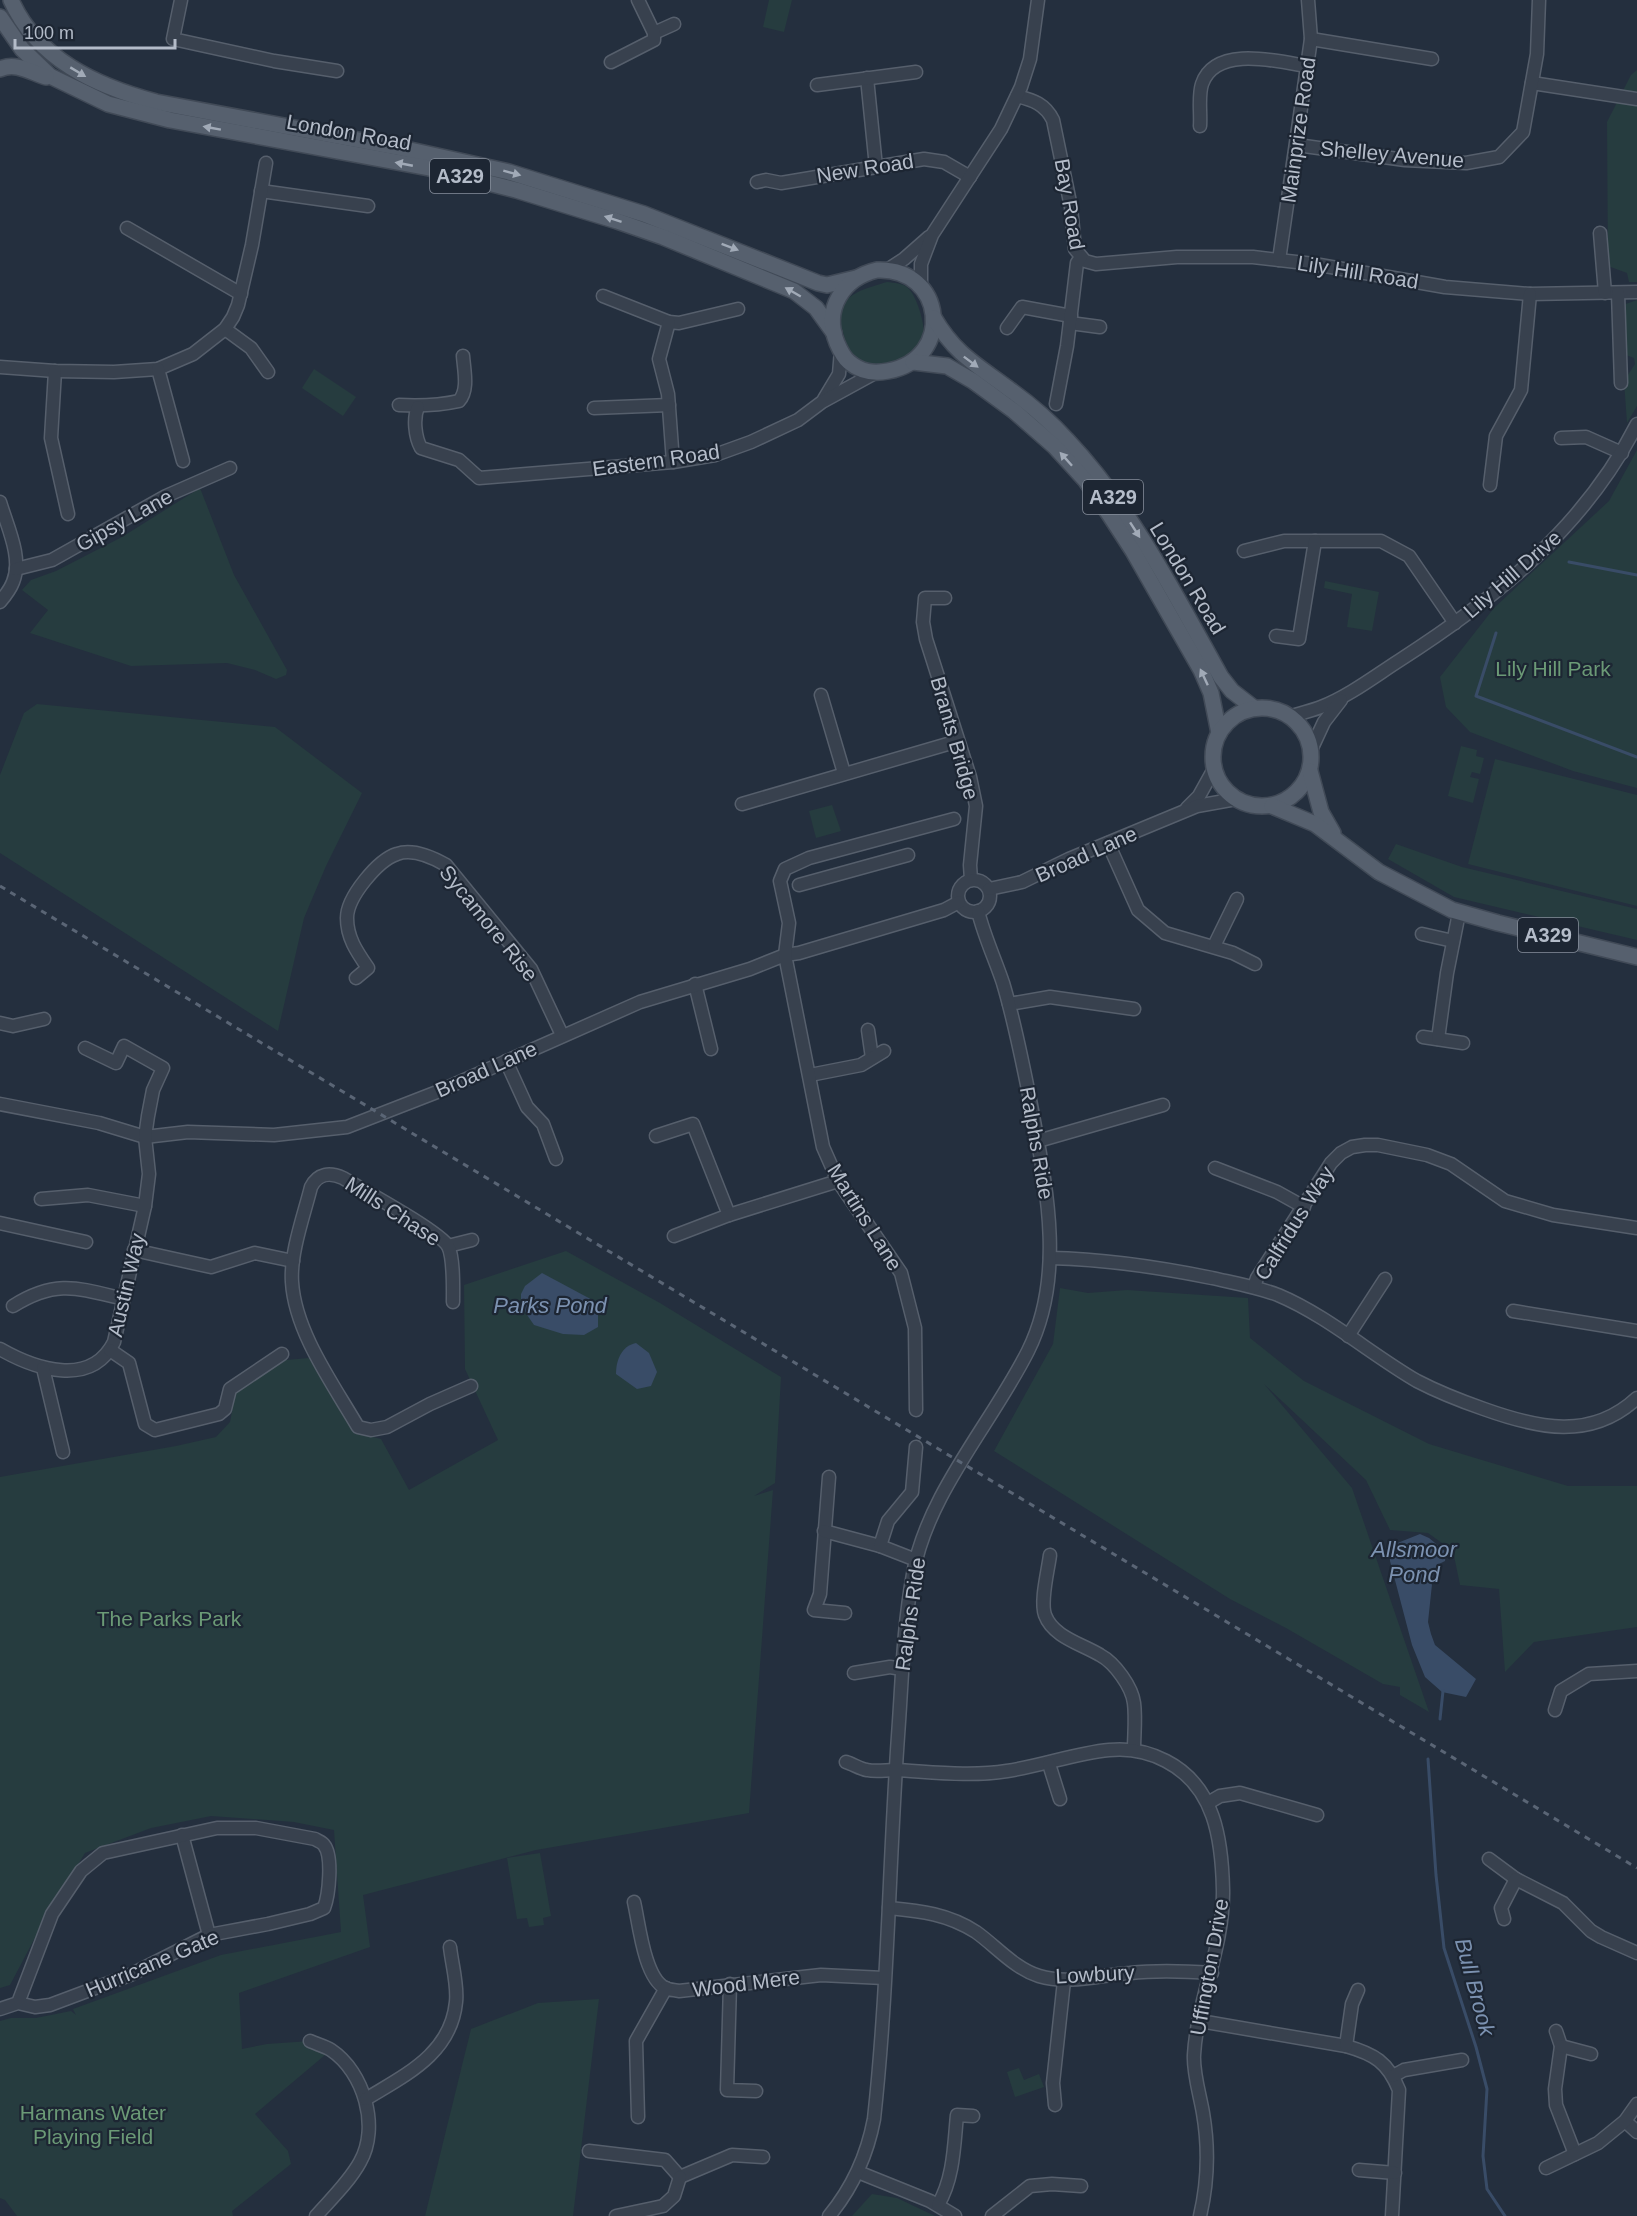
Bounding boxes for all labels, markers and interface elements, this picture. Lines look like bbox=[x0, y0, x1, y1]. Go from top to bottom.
scale bar bbox=[15, 12, 176, 50]
text: 100 m bbox=[24, 23, 74, 43]
street label: Mainprize Road bbox=[1276, 56, 1320, 204]
one-way arrow bbox=[70, 67, 86, 78]
street label: London Road bbox=[285, 110, 413, 154]
one-way arrow bbox=[203, 123, 222, 132]
street label: Shelley Avenue bbox=[1319, 136, 1465, 172]
street label: New Road bbox=[815, 149, 915, 187]
street label: Bay Road bbox=[1051, 157, 1089, 251]
one-way arrow bbox=[394, 159, 413, 168]
road number: A329 bbox=[430, 159, 490, 193]
one-way arrow bbox=[503, 169, 521, 179]
one-way arrow bbox=[604, 214, 622, 224]
one-way arrow bbox=[721, 243, 739, 253]
street label: Lily Hill Road bbox=[1296, 251, 1420, 293]
one-way arrow bbox=[784, 287, 801, 297]
one-way arrow bbox=[964, 355, 979, 367]
street label: Eastern Road bbox=[591, 440, 721, 480]
one-way arrow bbox=[1059, 452, 1073, 467]
road number: A329 bbox=[1083, 480, 1143, 514]
street label: Gipsy Lane bbox=[72, 484, 176, 556]
street label: London Road bbox=[1146, 518, 1230, 638]
one-way arrow bbox=[1130, 522, 1141, 538]
street label: Lily Hill Drive bbox=[1459, 526, 1565, 622]
park label: Lily Hill Park bbox=[1495, 657, 1611, 680]
one-way arrow bbox=[1199, 668, 1208, 685]
street label: Brants Bridge bbox=[926, 674, 984, 802]
street label: Broad Lane bbox=[1032, 821, 1140, 887]
street label: Sycamore Rise bbox=[435, 860, 543, 986]
road number: A329 bbox=[1518, 918, 1578, 952]
street label: Broad Lane bbox=[432, 1036, 540, 1102]
street label: Ralphs Ride bbox=[1016, 1085, 1058, 1201]
street label: Martins Lane bbox=[823, 1159, 907, 1275]
street label: Calfridus Way bbox=[1250, 1161, 1338, 1284]
street label: Mills Chase bbox=[341, 1172, 445, 1250]
street label: Austin Way bbox=[103, 1231, 149, 1339]
water label: Parks Pond bbox=[493, 1293, 608, 1318]
water label: Allsmoor Pond bbox=[1369, 1537, 1458, 1587]
street label: Ralphs Ride bbox=[891, 1556, 929, 1672]
park label: The Parks Park bbox=[97, 1607, 242, 1630]
street label: Uffington Drive bbox=[1186, 1897, 1232, 2037]
street label: Hurricane Gate bbox=[82, 1925, 222, 2001]
water label: Bull Brook bbox=[1450, 1935, 1500, 2040]
street label: Lowbury bbox=[1055, 1960, 1136, 1988]
street label: Wood Mere bbox=[691, 1965, 801, 2001]
park label: Harmans Water Playing Field bbox=[20, 2101, 166, 2148]

